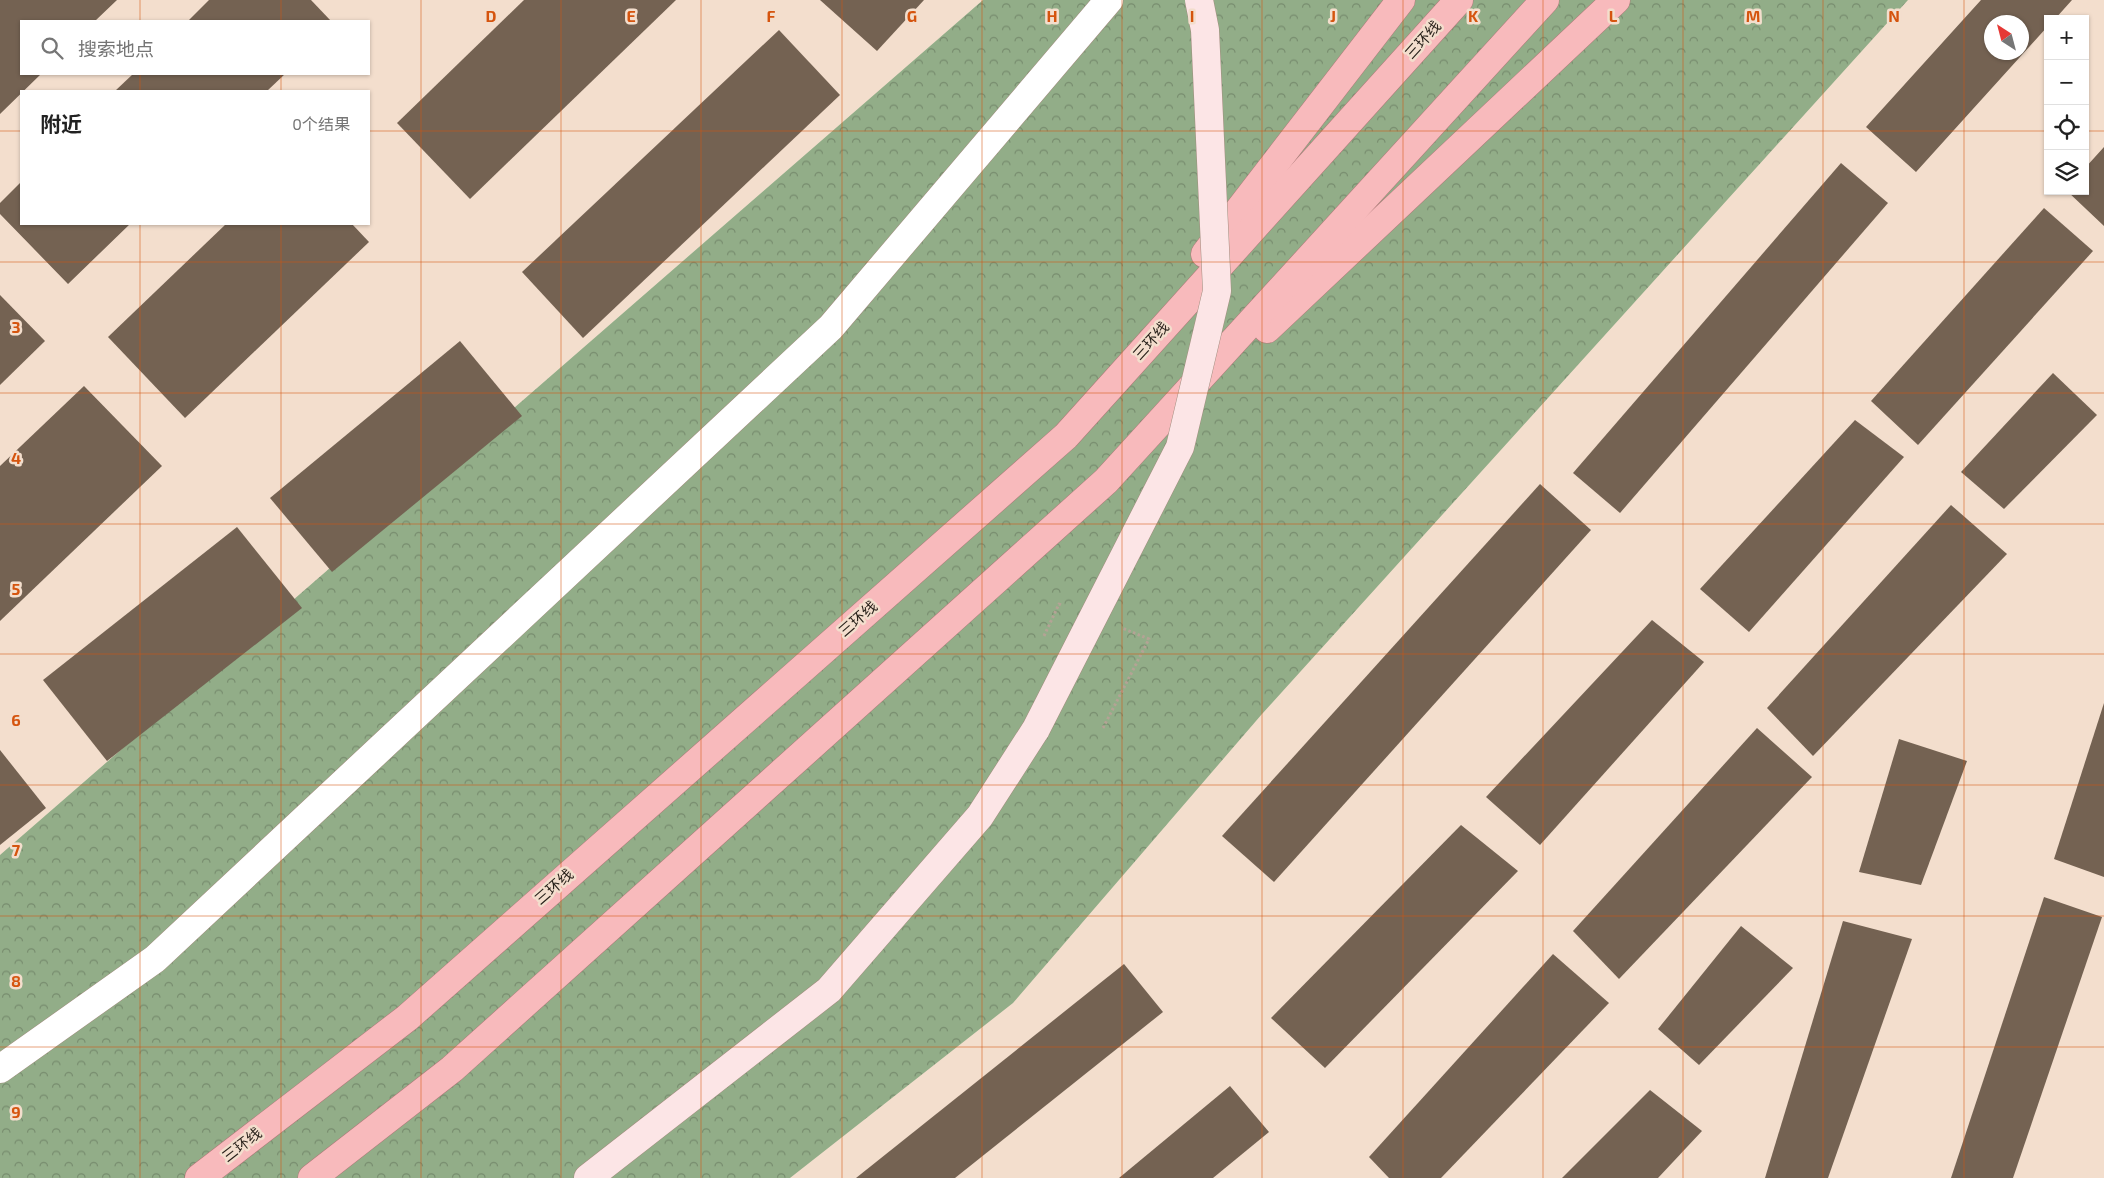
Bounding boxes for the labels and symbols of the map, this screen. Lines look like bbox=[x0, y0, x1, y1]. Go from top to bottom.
text: D bbox=[486, 6, 497, 25]
text: E bbox=[626, 6, 636, 25]
text: F bbox=[767, 6, 776, 25]
text: G bbox=[907, 6, 917, 25]
text: H bbox=[1046, 6, 1058, 25]
text: I bbox=[1190, 6, 1194, 25]
text: J bbox=[1330, 6, 1336, 25]
text: K bbox=[1468, 6, 1479, 25]
text: L bbox=[1609, 6, 1618, 25]
text: M bbox=[1746, 6, 1760, 25]
text: N bbox=[1888, 6, 1900, 25]
north arrow bbox=[1984, 15, 2029, 60]
street label: 三环线 bbox=[1401, 17, 1444, 62]
text: 3 bbox=[11, 317, 21, 336]
street label: 三环线 bbox=[1129, 318, 1172, 363]
text: 4 bbox=[11, 448, 21, 467]
text: 5 bbox=[12, 579, 21, 598]
street label: 三环线 bbox=[834, 597, 880, 640]
text: 6 bbox=[11, 710, 21, 729]
text: 7 bbox=[12, 840, 21, 859]
street label: 三环线 bbox=[530, 865, 576, 908]
text: 8 bbox=[11, 971, 21, 990]
text: 9 bbox=[11, 1102, 21, 1121]
street label: 三环线 bbox=[218, 1123, 265, 1165]

